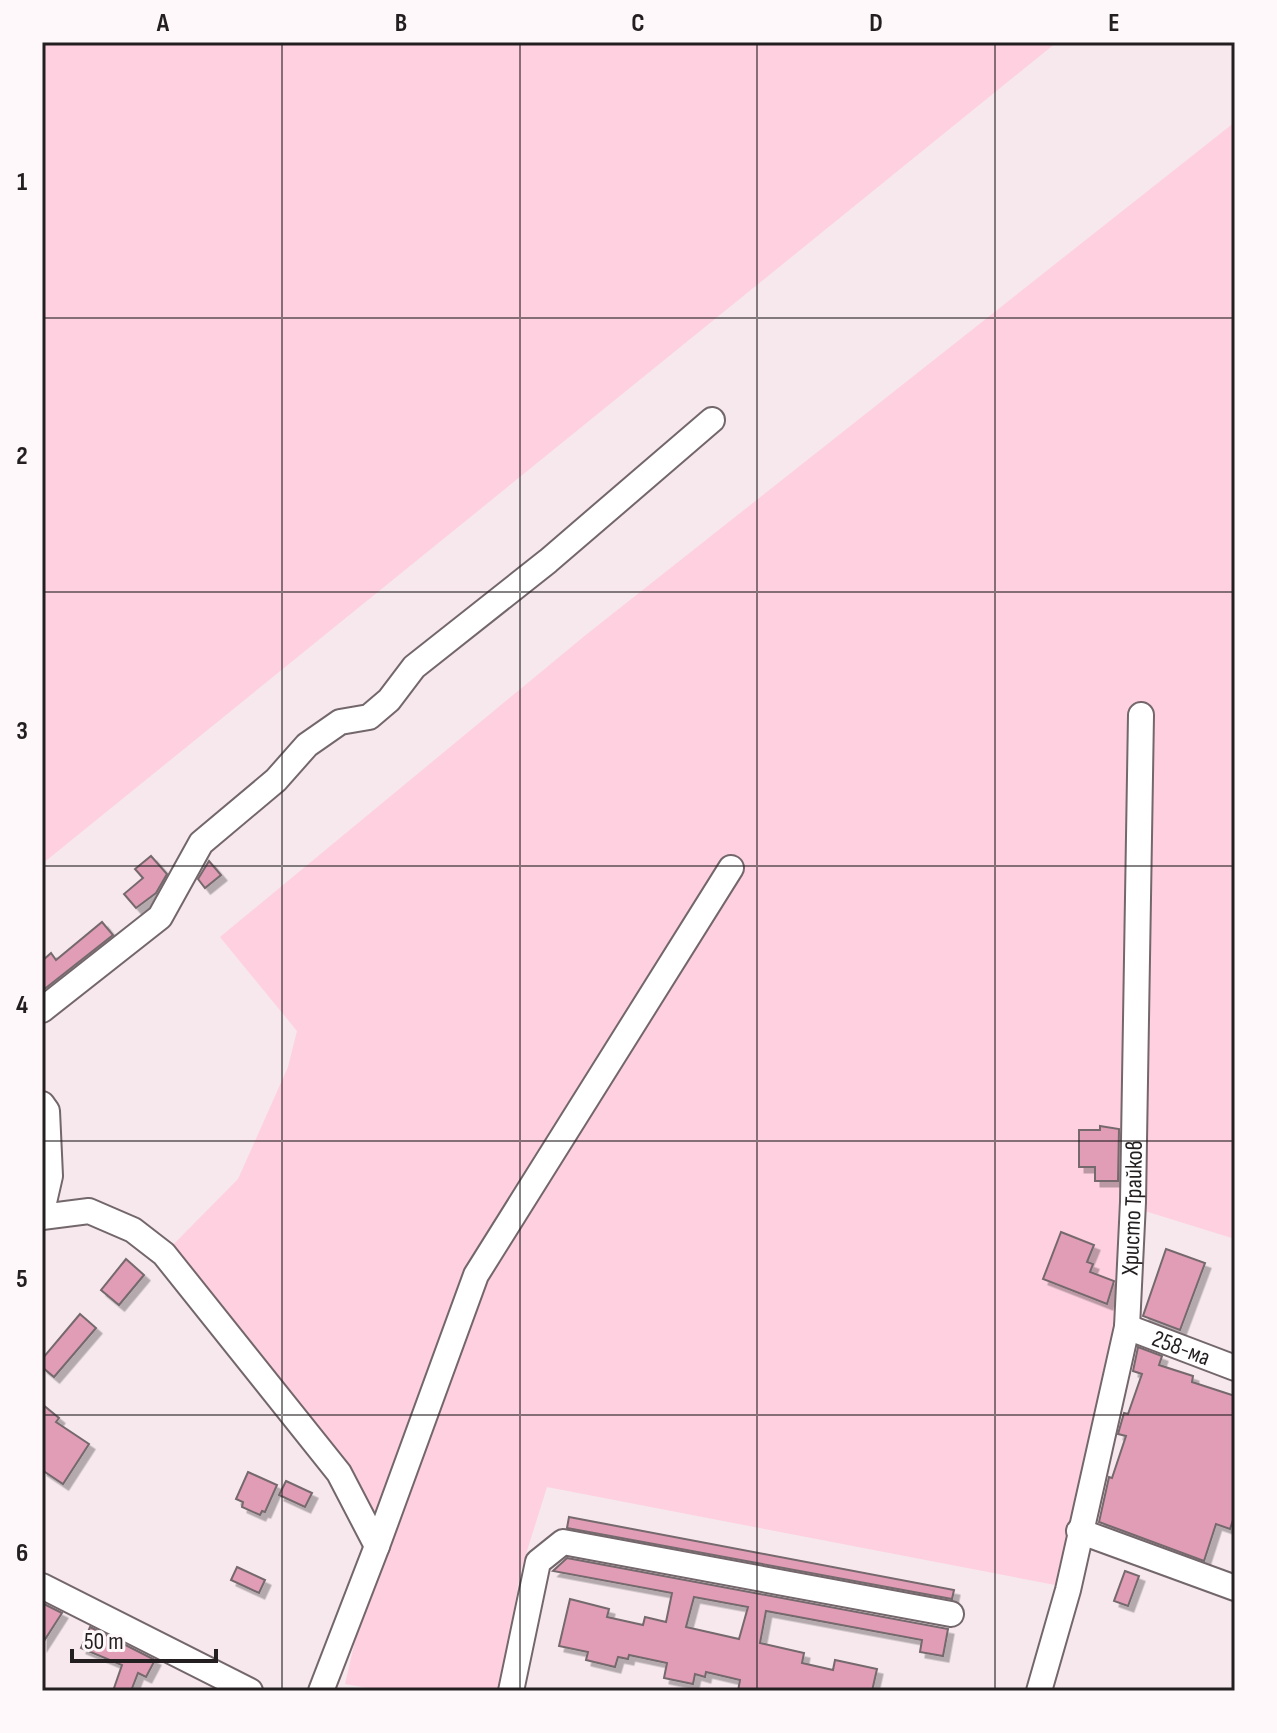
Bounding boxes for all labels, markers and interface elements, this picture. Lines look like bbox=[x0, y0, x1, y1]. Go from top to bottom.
text: A bbox=[156, 8, 170, 39]
text: B bbox=[395, 8, 407, 39]
text: C bbox=[631, 8, 645, 39]
text: D bbox=[869, 8, 883, 39]
text: E bbox=[1108, 8, 1120, 39]
text: 1 bbox=[17, 167, 27, 198]
text: 2 bbox=[16, 441, 28, 472]
text: 3 bbox=[16, 716, 28, 747]
text: 4 bbox=[16, 990, 28, 1021]
street label: Христо Трайков bbox=[1115, 1140, 1149, 1277]
text: 5 bbox=[16, 1264, 28, 1295]
street label: 258-ма bbox=[1148, 1323, 1214, 1372]
text: 6 bbox=[16, 1538, 28, 1569]
scale bar bbox=[72, 1613, 216, 1663]
text: 50 m bbox=[84, 1627, 124, 1656]

